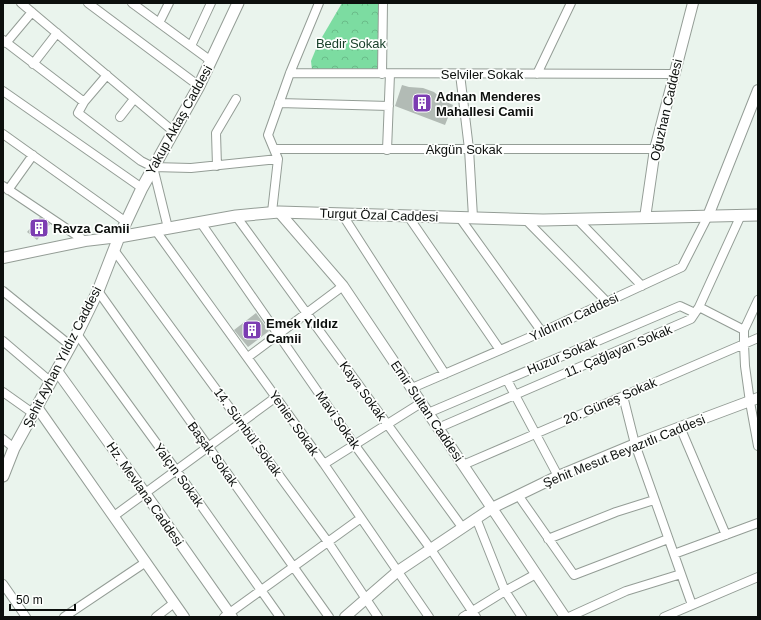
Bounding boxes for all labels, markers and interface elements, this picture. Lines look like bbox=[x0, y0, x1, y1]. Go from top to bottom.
park label: Bedir Sokak bbox=[316, 36, 387, 51]
street label: Oğuzhan Caddesi bbox=[647, 58, 685, 162]
street label: Yakup Aktaş Caddesi bbox=[143, 63, 215, 177]
street label: Selviler Sokak bbox=[441, 67, 524, 82]
place label: Adnan Menderes Mahallesi Camii bbox=[436, 89, 541, 119]
building icon: Adnan Menderes Mahallesi Camii bbox=[411, 92, 433, 114]
street label: Akgün Sokak bbox=[426, 142, 503, 157]
street label: Turgut Özal Caddesi bbox=[319, 205, 439, 225]
building icon: Ravza Camii bbox=[28, 217, 50, 239]
place label: Ravza Camii bbox=[53, 221, 130, 236]
street label: Şehit Ayhan Yıldız Caddesi bbox=[20, 284, 104, 430]
street label: Yıldırım Caddesi bbox=[527, 290, 621, 344]
place label: Emek Yıldız Camii bbox=[266, 316, 339, 346]
building icon: Emek Yıldız Camii bbox=[241, 319, 263, 341]
street label: 11. Çağlayan Sokak bbox=[562, 321, 674, 380]
street label: Huzur Sokak bbox=[525, 334, 600, 377]
street label: Emir Sultan Caddesi bbox=[388, 358, 466, 464]
street label: Kaya Sokak bbox=[337, 359, 390, 424]
street label: 20. Güneş Sokak bbox=[561, 374, 659, 427]
street label: 14. Sümbül Sokak bbox=[211, 385, 285, 479]
street label: Yenier Sokak bbox=[266, 388, 322, 459]
street label: Mavi Sokak bbox=[313, 388, 364, 452]
street label: Şehit Mesut Beyazıtlı Caddesi bbox=[541, 412, 707, 490]
street label: Başak Sokak bbox=[185, 419, 242, 490]
street label: Hz. Mevlana Caddesi bbox=[103, 439, 187, 549]
street label: Yalçın Sokak bbox=[151, 440, 207, 510]
scale bar bbox=[10, 586, 75, 612]
text: 50 m bbox=[16, 593, 43, 607]

